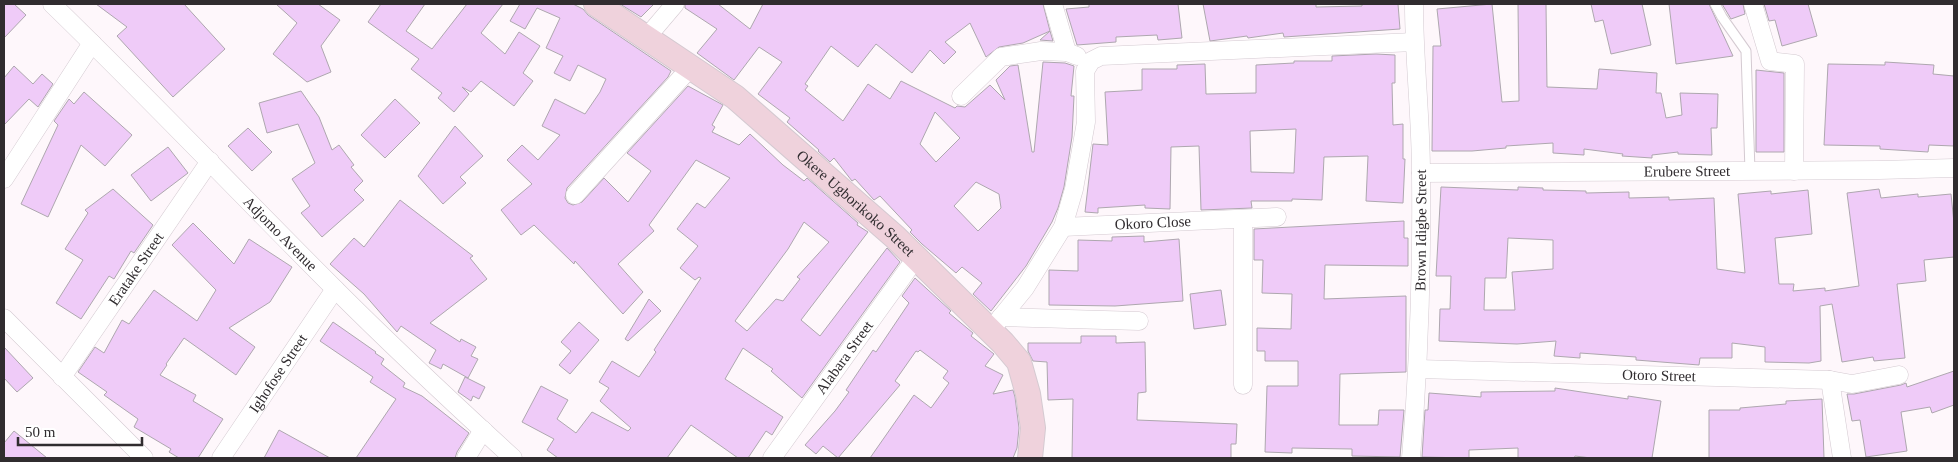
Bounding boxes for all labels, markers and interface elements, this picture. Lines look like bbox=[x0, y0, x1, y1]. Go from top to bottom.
street label: Okere Ugborikoko Street bbox=[794, 147, 918, 260]
street label: Erubere Street bbox=[1644, 163, 1731, 180]
street label: Brown Idigbe Street bbox=[1412, 169, 1429, 291]
street label: Adjomo Avenue bbox=[240, 193, 321, 274]
street label: Okoro Close bbox=[1114, 213, 1192, 233]
street label: Eratake Street bbox=[106, 229, 167, 308]
street label: Alabara Street bbox=[813, 317, 877, 397]
street label: Ighofose Street bbox=[246, 330, 311, 416]
street label: Otoro Street bbox=[1622, 366, 1697, 384]
scale bar bbox=[18, 414, 141, 446]
text: 50 m bbox=[25, 424, 56, 440]

